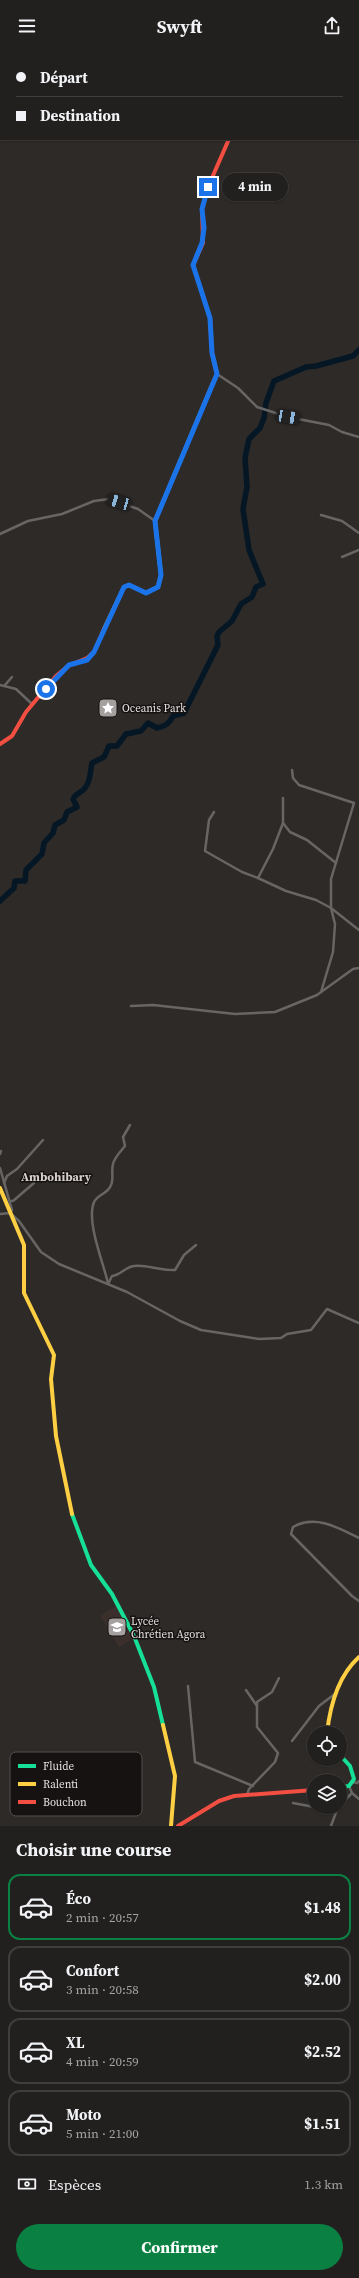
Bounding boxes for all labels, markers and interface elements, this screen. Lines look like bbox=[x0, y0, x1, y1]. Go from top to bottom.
text: Swyft bbox=[157, 14, 202, 39]
icon: menu bbox=[16, 15, 38, 37]
icon: share bbox=[321, 15, 343, 37]
text: Départ bbox=[40, 67, 88, 88]
text: Destination bbox=[40, 105, 120, 126]
callout: 4 min bbox=[222, 173, 288, 201]
route end bbox=[199, 178, 217, 196]
text: 4 min bbox=[238, 178, 272, 195]
car bbox=[275, 409, 301, 425]
car bbox=[106, 493, 132, 511]
route start bbox=[37, 680, 55, 698]
place icon: Oceanis Park bbox=[97, 697, 119, 719]
place label: Oceanis Park bbox=[122, 701, 187, 716]
district label: Ambohibary bbox=[21, 1169, 92, 1185]
place label: Lycée Chrétien Agora bbox=[131, 1614, 206, 1642]
school or university icon: Lycée Chrétien Agora bbox=[106, 1616, 128, 1638]
map controls bbox=[307, 1726, 347, 1814]
button: locate bbox=[307, 1726, 347, 1766]
legend bbox=[10, 1752, 142, 1816]
text: Fluide bbox=[43, 1759, 74, 1774]
button: layers bbox=[307, 1774, 347, 1814]
text: Ralenti bbox=[43, 1777, 78, 1792]
text: Bouchon bbox=[43, 1795, 87, 1810]
text: Choisir une course bbox=[16, 1837, 171, 1862]
text: Éco bbox=[66, 1888, 91, 1909]
icon: car bbox=[18, 1889, 54, 1925]
text: $1.48 bbox=[304, 1897, 341, 1918]
text: 2 min · 20:57 bbox=[66, 1909, 139, 1926]
text: Confort bbox=[66, 1960, 119, 1981]
icon: car bbox=[18, 1961, 54, 1997]
text: $2.00 bbox=[304, 1969, 341, 1990]
text: 3 min · 20:58 bbox=[66, 1981, 139, 1998]
text: XL bbox=[66, 2032, 85, 2053]
icon: car bbox=[18, 2033, 54, 2069]
text: $2.52 bbox=[304, 2041, 341, 2062]
text: 4 min · 20:59 bbox=[66, 2053, 139, 2070]
text: Moto bbox=[66, 2104, 101, 2125]
icon: car bbox=[18, 2105, 54, 2141]
text: $1.51 bbox=[304, 2113, 341, 2134]
text: 5 min · 21:00 bbox=[66, 2125, 139, 2142]
icon: cash bbox=[16, 2173, 38, 2195]
text: Espèces bbox=[48, 2174, 101, 2195]
text: 1.3 km bbox=[304, 2176, 343, 2193]
button: Confirmer bbox=[16, 2224, 343, 2270]

